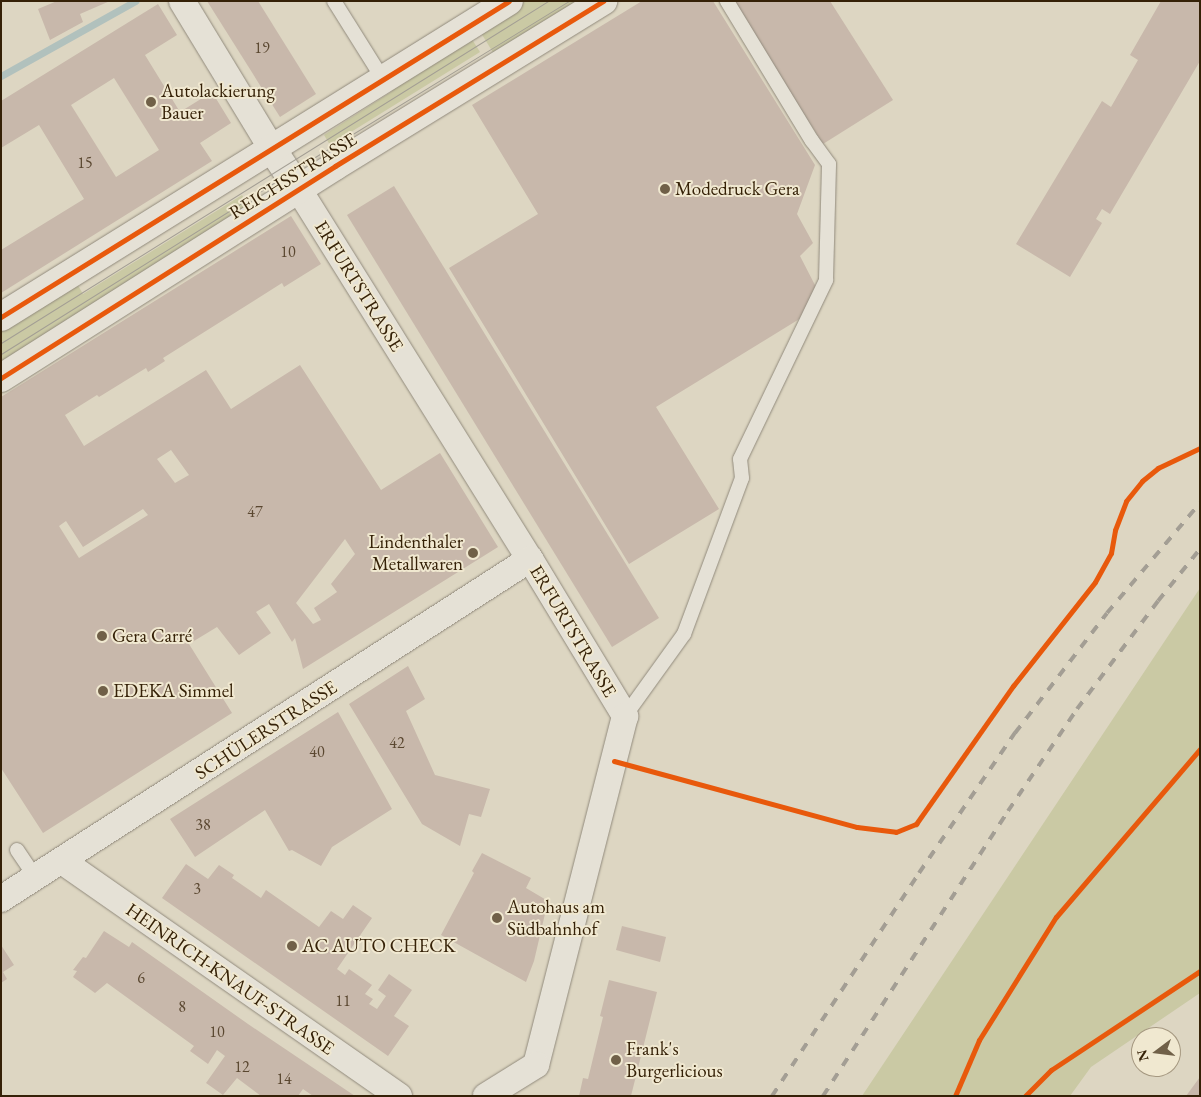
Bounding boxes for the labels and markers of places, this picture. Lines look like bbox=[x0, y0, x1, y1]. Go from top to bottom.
place label: Autolackierung Bauer bbox=[161, 80, 275, 124]
marker: Autolackierung Bauer bbox=[145, 96, 157, 108]
place label: Modedruck Gera bbox=[675, 178, 800, 200]
marker: Modedruck Gera bbox=[659, 183, 671, 195]
place label: Lindenthaler Metallwaren bbox=[369, 531, 463, 575]
marker: Lindenthaler Metallwaren bbox=[467, 547, 479, 559]
place label: Gera Carré bbox=[112, 625, 192, 647]
marker: Gera Carré bbox=[96, 630, 108, 642]
place label: EDEKA Simmel bbox=[113, 680, 234, 702]
marker: EDEKA Simmel bbox=[97, 685, 109, 697]
place label: Autohaus am Südbahnhof bbox=[507, 896, 605, 940]
marker: Autohaus am Südbahnhof bbox=[491, 912, 503, 924]
place label: AC AUTO CHECK bbox=[302, 935, 456, 957]
marker: AC AUTO CHECK bbox=[286, 940, 298, 952]
place label: Frank's Burgerlicious bbox=[626, 1038, 723, 1082]
marker: Frank's Burgerlicious bbox=[610, 1054, 622, 1066]

